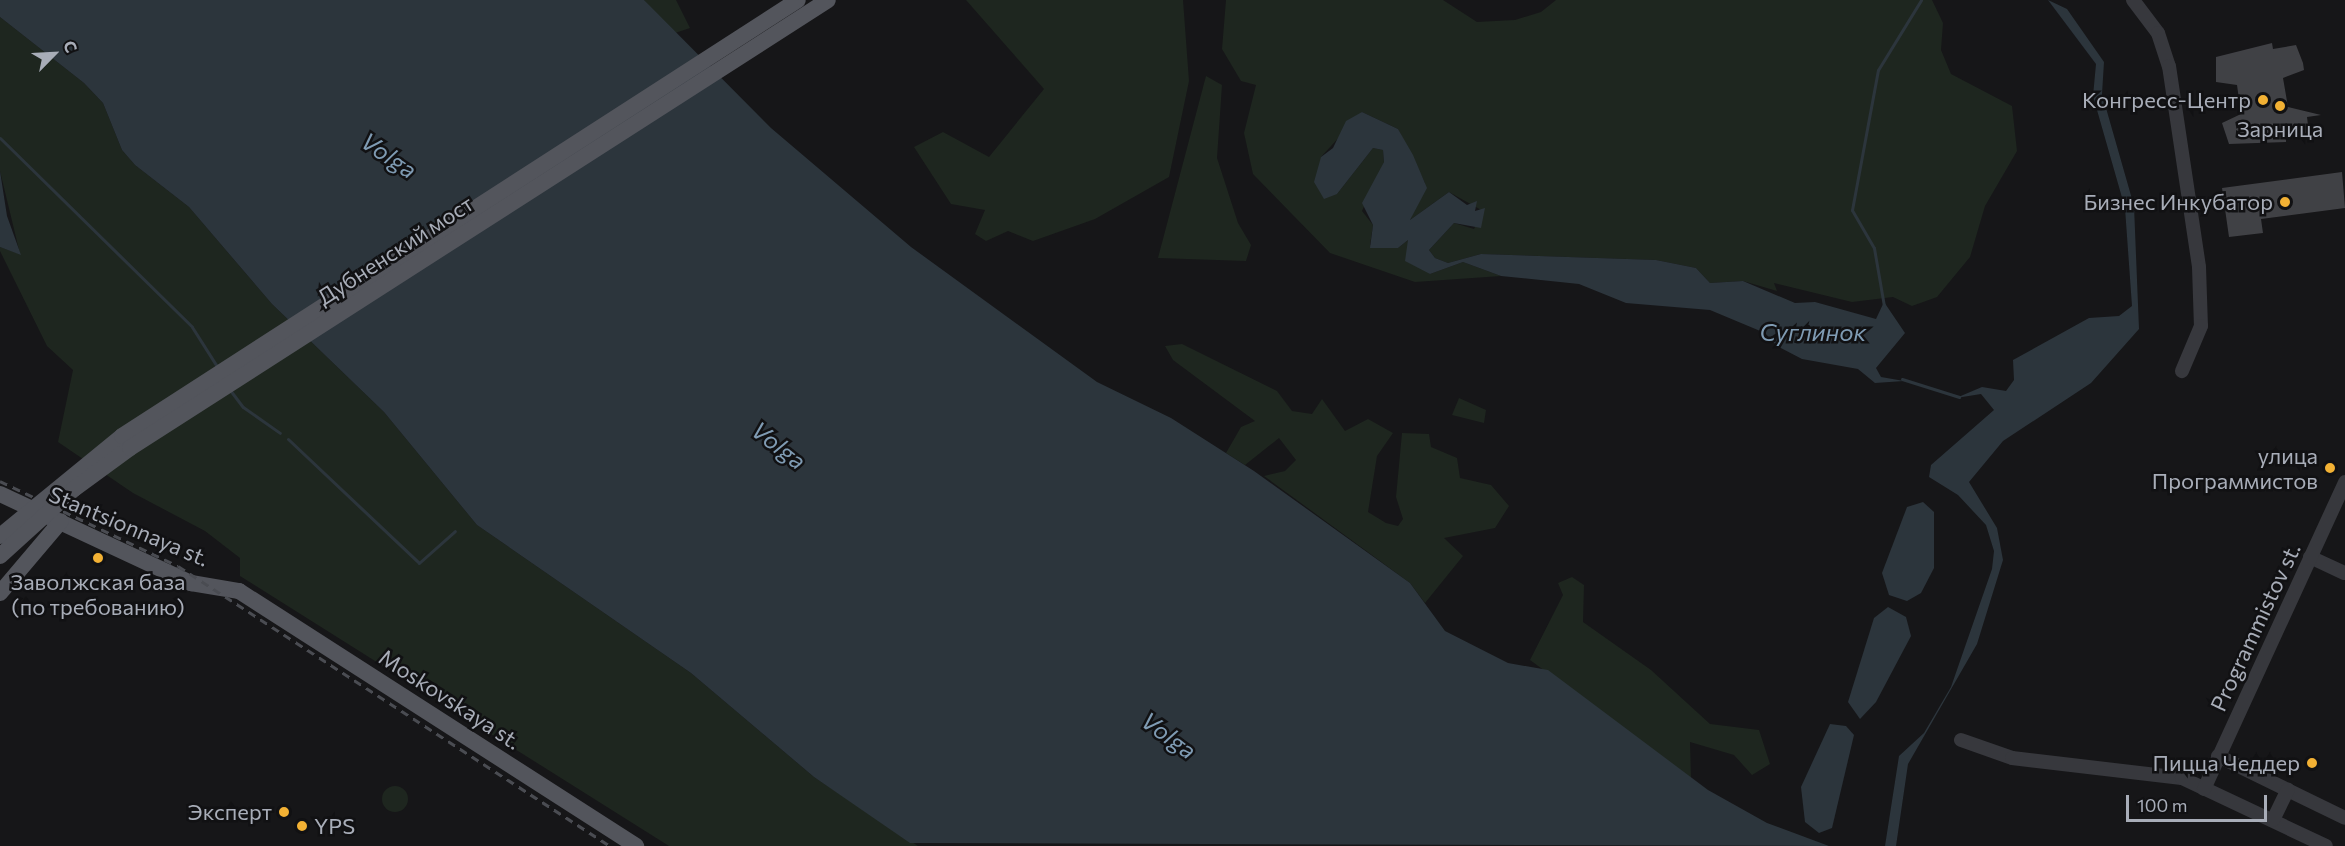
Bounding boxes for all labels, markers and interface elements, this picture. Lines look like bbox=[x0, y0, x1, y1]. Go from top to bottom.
north arrow bbox=[24, 24, 84, 84]
text: С bbox=[60, 38, 82, 55]
place label: Конгресс-Центр bbox=[2082, 87, 2251, 113]
marker: Конгресс-Центр bbox=[2256, 93, 2270, 107]
marker: Зарница bbox=[2273, 99, 2287, 113]
place label: Зарница bbox=[2237, 116, 2323, 142]
water label: Volga bbox=[356, 126, 422, 184]
place label: Бизнес Инкубатор bbox=[2084, 189, 2273, 215]
street label: Дубненский мост bbox=[312, 190, 478, 310]
marker: Бизнес Инкубатор bbox=[2278, 195, 2292, 209]
water label: Суглинок bbox=[1760, 318, 1866, 346]
water label: Volga bbox=[746, 415, 812, 475]
place label: улица Программистов bbox=[2152, 442, 2318, 494]
marker: улица Программистов bbox=[2323, 461, 2337, 475]
street label: Stantsionnaya st. bbox=[45, 480, 213, 572]
street label: Programmistov st. bbox=[2204, 539, 2306, 715]
marker: Заволжская база (по требованию) bbox=[91, 551, 105, 565]
place label: Заволжская база (по требованию) bbox=[11, 568, 185, 620]
street label: Moskovskaya st. bbox=[374, 643, 526, 755]
water label: Volga bbox=[1136, 705, 1202, 765]
place label: Пицца Чеддер bbox=[2153, 750, 2300, 776]
marker: Пицца Чеддер bbox=[2305, 756, 2319, 770]
scale bar bbox=[2129, 783, 2270, 821]
text: 100 m bbox=[2137, 794, 2187, 816]
place label: Эксперт bbox=[188, 799, 272, 825]
marker: Эксперт bbox=[277, 805, 291, 819]
place label: YPS bbox=[314, 813, 355, 839]
marker: YPS bbox=[295, 819, 309, 833]

